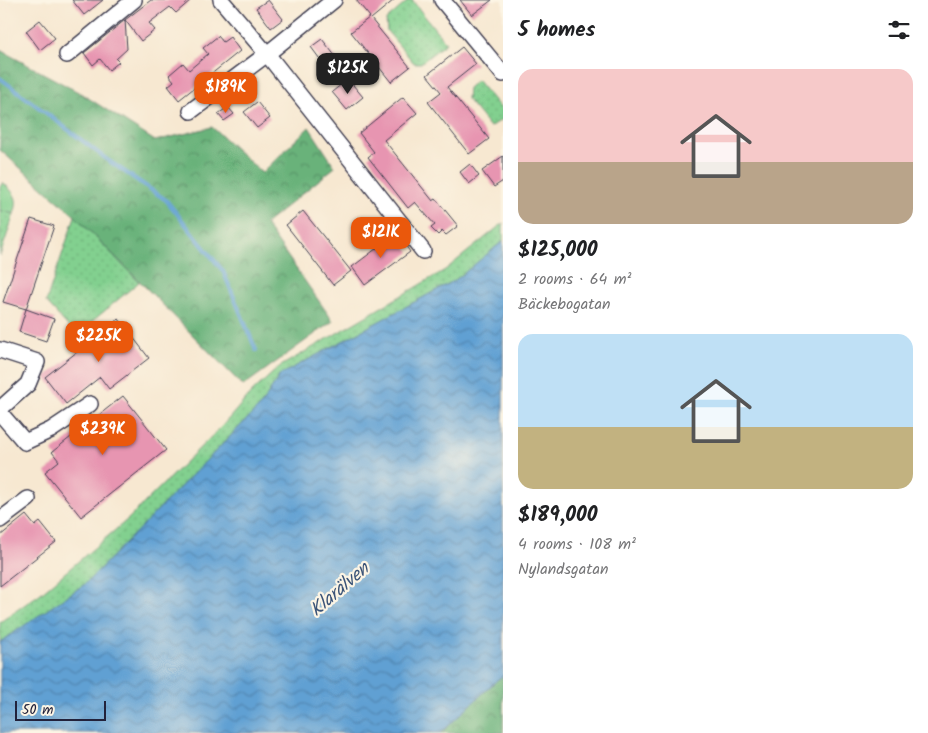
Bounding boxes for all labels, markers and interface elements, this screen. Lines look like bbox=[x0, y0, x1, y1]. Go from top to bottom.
text: 5 homes bbox=[518, 14, 595, 47]
icon: filters bbox=[885, 16, 913, 44]
pin: $125K bbox=[313, 52, 383, 95]
text: $125K bbox=[327, 56, 369, 81]
pin: $189K bbox=[191, 72, 261, 114]
text: $189K bbox=[205, 75, 247, 100]
icon: home bbox=[671, 101, 761, 191]
pin: $121K bbox=[346, 216, 416, 259]
text: $121K bbox=[362, 220, 400, 245]
text: $125,000 bbox=[518, 234, 597, 267]
text: 2 rooms · 64 m² bbox=[518, 267, 631, 292]
text: Bäckebogatan bbox=[518, 292, 611, 317]
pin: $225K bbox=[64, 320, 134, 363]
text: $225K bbox=[76, 324, 122, 349]
icon: home bbox=[671, 366, 761, 456]
pin: $239K bbox=[68, 414, 138, 456]
text: $239K bbox=[80, 417, 126, 442]
text: $189,000 bbox=[518, 499, 598, 532]
text: 4 rooms · 108 m² bbox=[518, 532, 636, 557]
water label: Klarälven bbox=[303, 554, 378, 625]
text: Nylandsgatan bbox=[518, 557, 608, 582]
scale bar bbox=[15, 698, 106, 721]
text: 50 m bbox=[22, 699, 53, 721]

